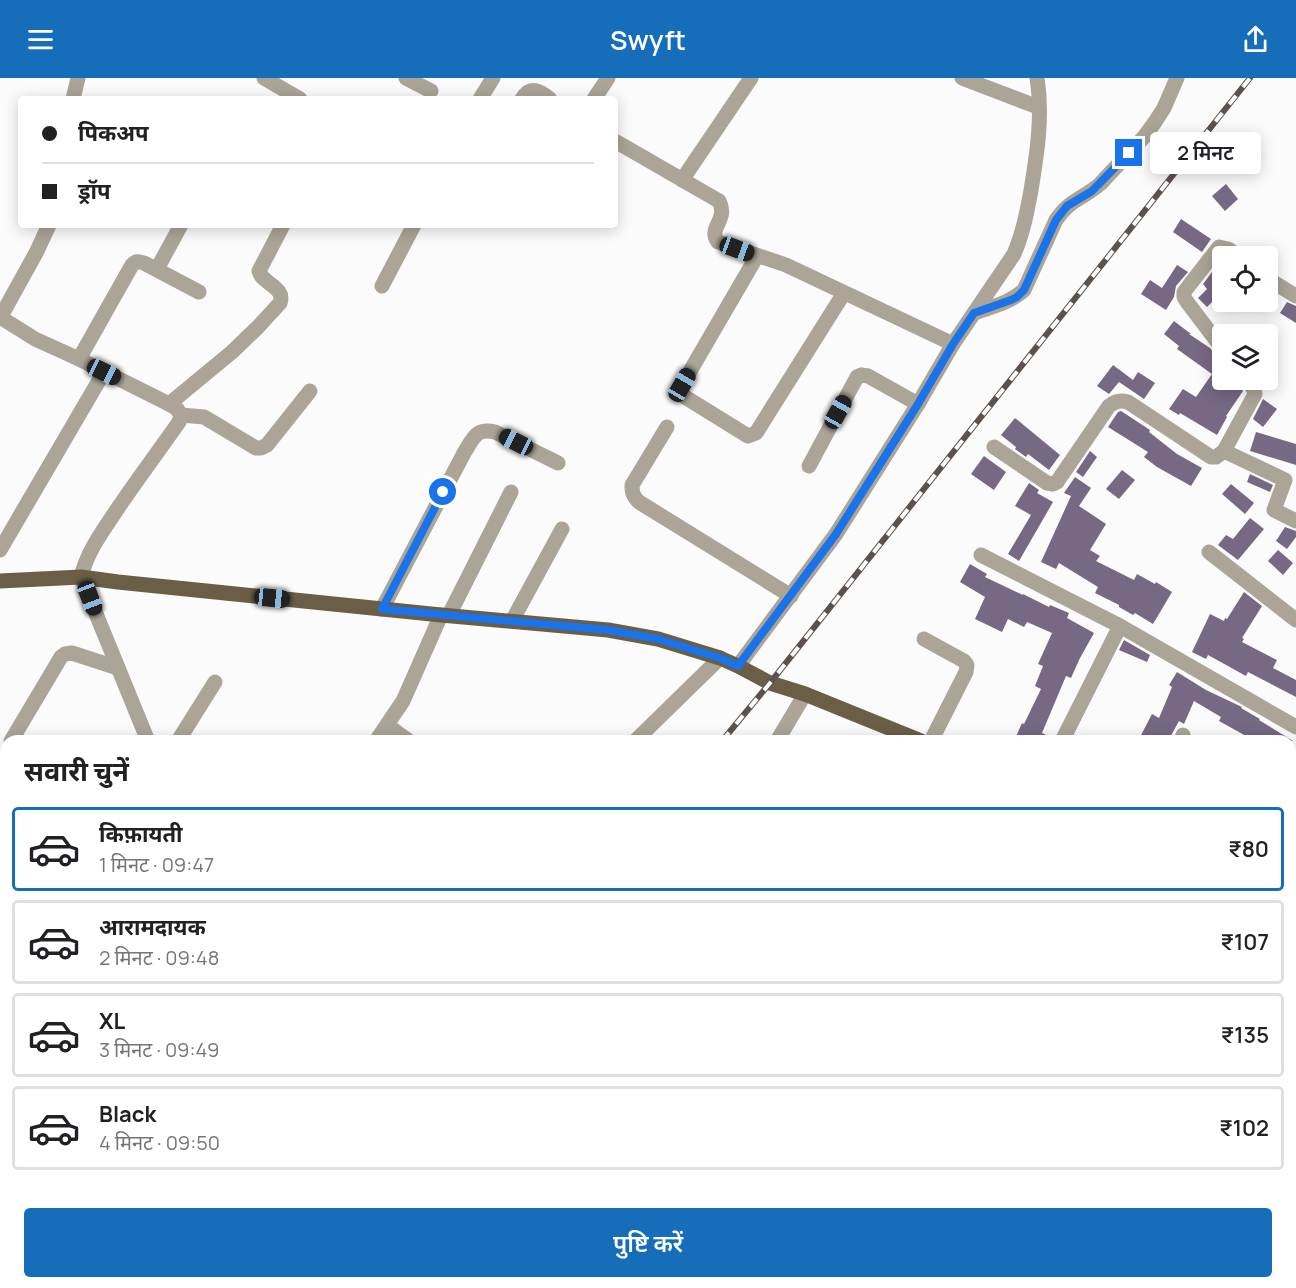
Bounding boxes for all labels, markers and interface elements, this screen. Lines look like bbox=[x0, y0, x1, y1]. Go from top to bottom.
text: Swyft bbox=[610, 21, 686, 58]
icon: menu bbox=[24, 23, 57, 56]
icon: share bbox=[1239, 23, 1272, 56]
text: पिकअप bbox=[78, 118, 149, 148]
callout: 2 मिनट bbox=[1150, 132, 1261, 174]
route end bbox=[1115, 139, 1142, 166]
text: 2 मिनट bbox=[1177, 139, 1234, 166]
text: ड्रॉप bbox=[78, 176, 111, 206]
car bbox=[717, 234, 757, 264]
map controls bbox=[1212, 246, 1278, 390]
button: locate bbox=[1212, 246, 1278, 312]
button: layers bbox=[1212, 324, 1278, 390]
car bbox=[84, 356, 124, 388]
car bbox=[665, 365, 699, 405]
car bbox=[821, 392, 855, 432]
car bbox=[496, 426, 536, 458]
route start bbox=[429, 478, 456, 505]
car bbox=[75, 578, 105, 618]
car bbox=[253, 587, 291, 609]
text: सवारी चुनें bbox=[24, 752, 129, 789]
text: किफ़ायती bbox=[99, 819, 183, 849]
icon: car bbox=[27, 822, 81, 876]
text: ₹80 bbox=[1228, 834, 1269, 864]
text: 1 मिनट · 09:47 bbox=[99, 851, 214, 878]
text: आरामदायक bbox=[99, 912, 206, 942]
icon: car bbox=[27, 915, 81, 969]
text: ₹107 bbox=[1221, 927, 1269, 957]
text: 2 मिनट · 09:48 bbox=[99, 944, 219, 971]
text: XL bbox=[99, 1006, 125, 1036]
icon: car bbox=[27, 1008, 81, 1062]
text: ₹135 bbox=[1221, 1020, 1269, 1050]
text: 3 मिनट · 09:49 bbox=[99, 1036, 220, 1063]
text: Black bbox=[99, 1099, 156, 1129]
icon: car bbox=[27, 1101, 81, 1155]
text: ₹102 bbox=[1219, 1113, 1269, 1143]
text: 4 मिनट · 09:50 bbox=[99, 1129, 220, 1156]
button: पुष्टि करें bbox=[24, 1208, 1272, 1277]

